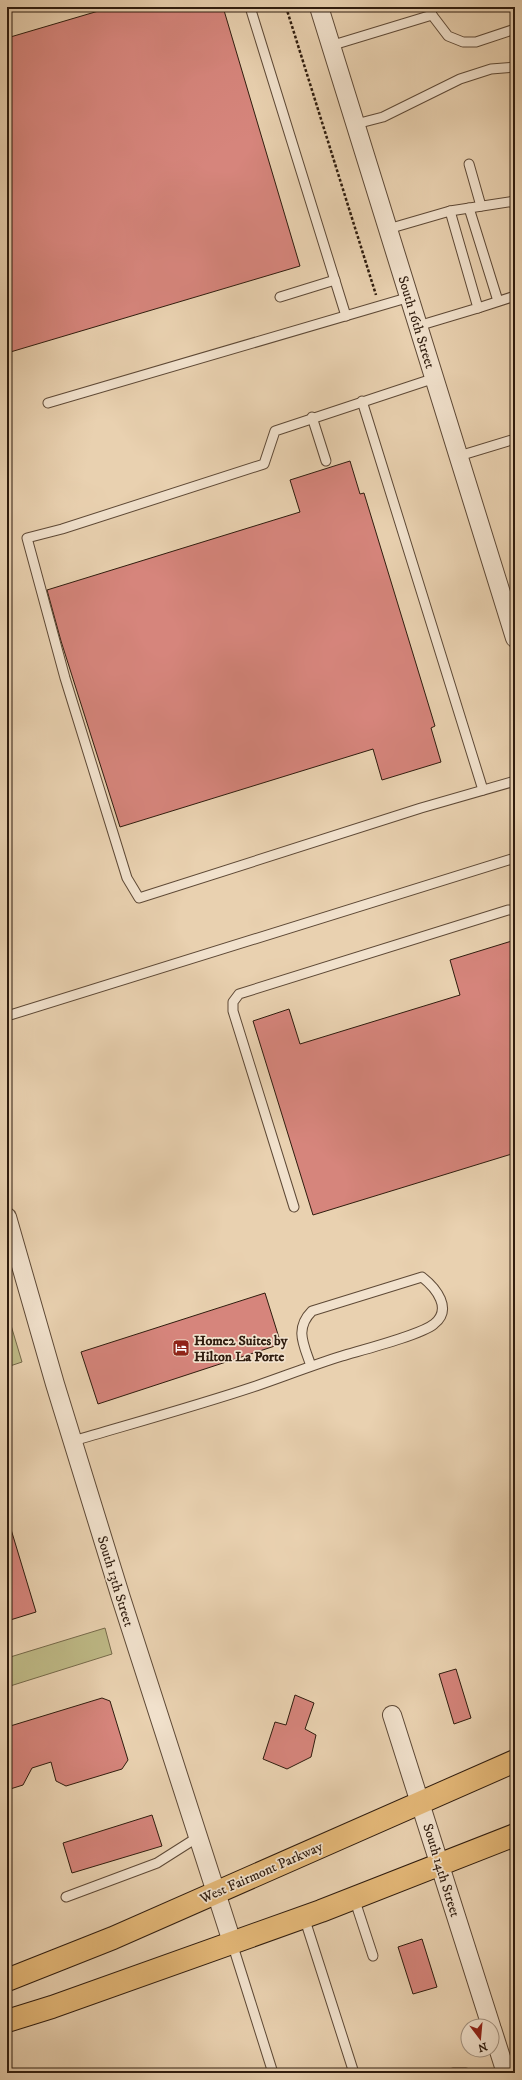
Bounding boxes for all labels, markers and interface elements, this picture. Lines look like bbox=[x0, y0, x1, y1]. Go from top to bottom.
street label: South 16th Street bbox=[393, 274, 439, 371]
place label: Home2 Suites by Hilton La Porte bbox=[194, 1332, 288, 1366]
hotel icon: Home2 Suites by Hilton La Porte bbox=[171, 1338, 191, 1358]
street label: South 13th Street bbox=[93, 1534, 138, 1629]
street label: South 14th Street bbox=[418, 1821, 464, 1920]
street label: West Fairmont Parkway bbox=[196, 1838, 326, 1909]
north arrow bbox=[460, 2018, 500, 2058]
text: N bbox=[476, 2039, 489, 2055]

